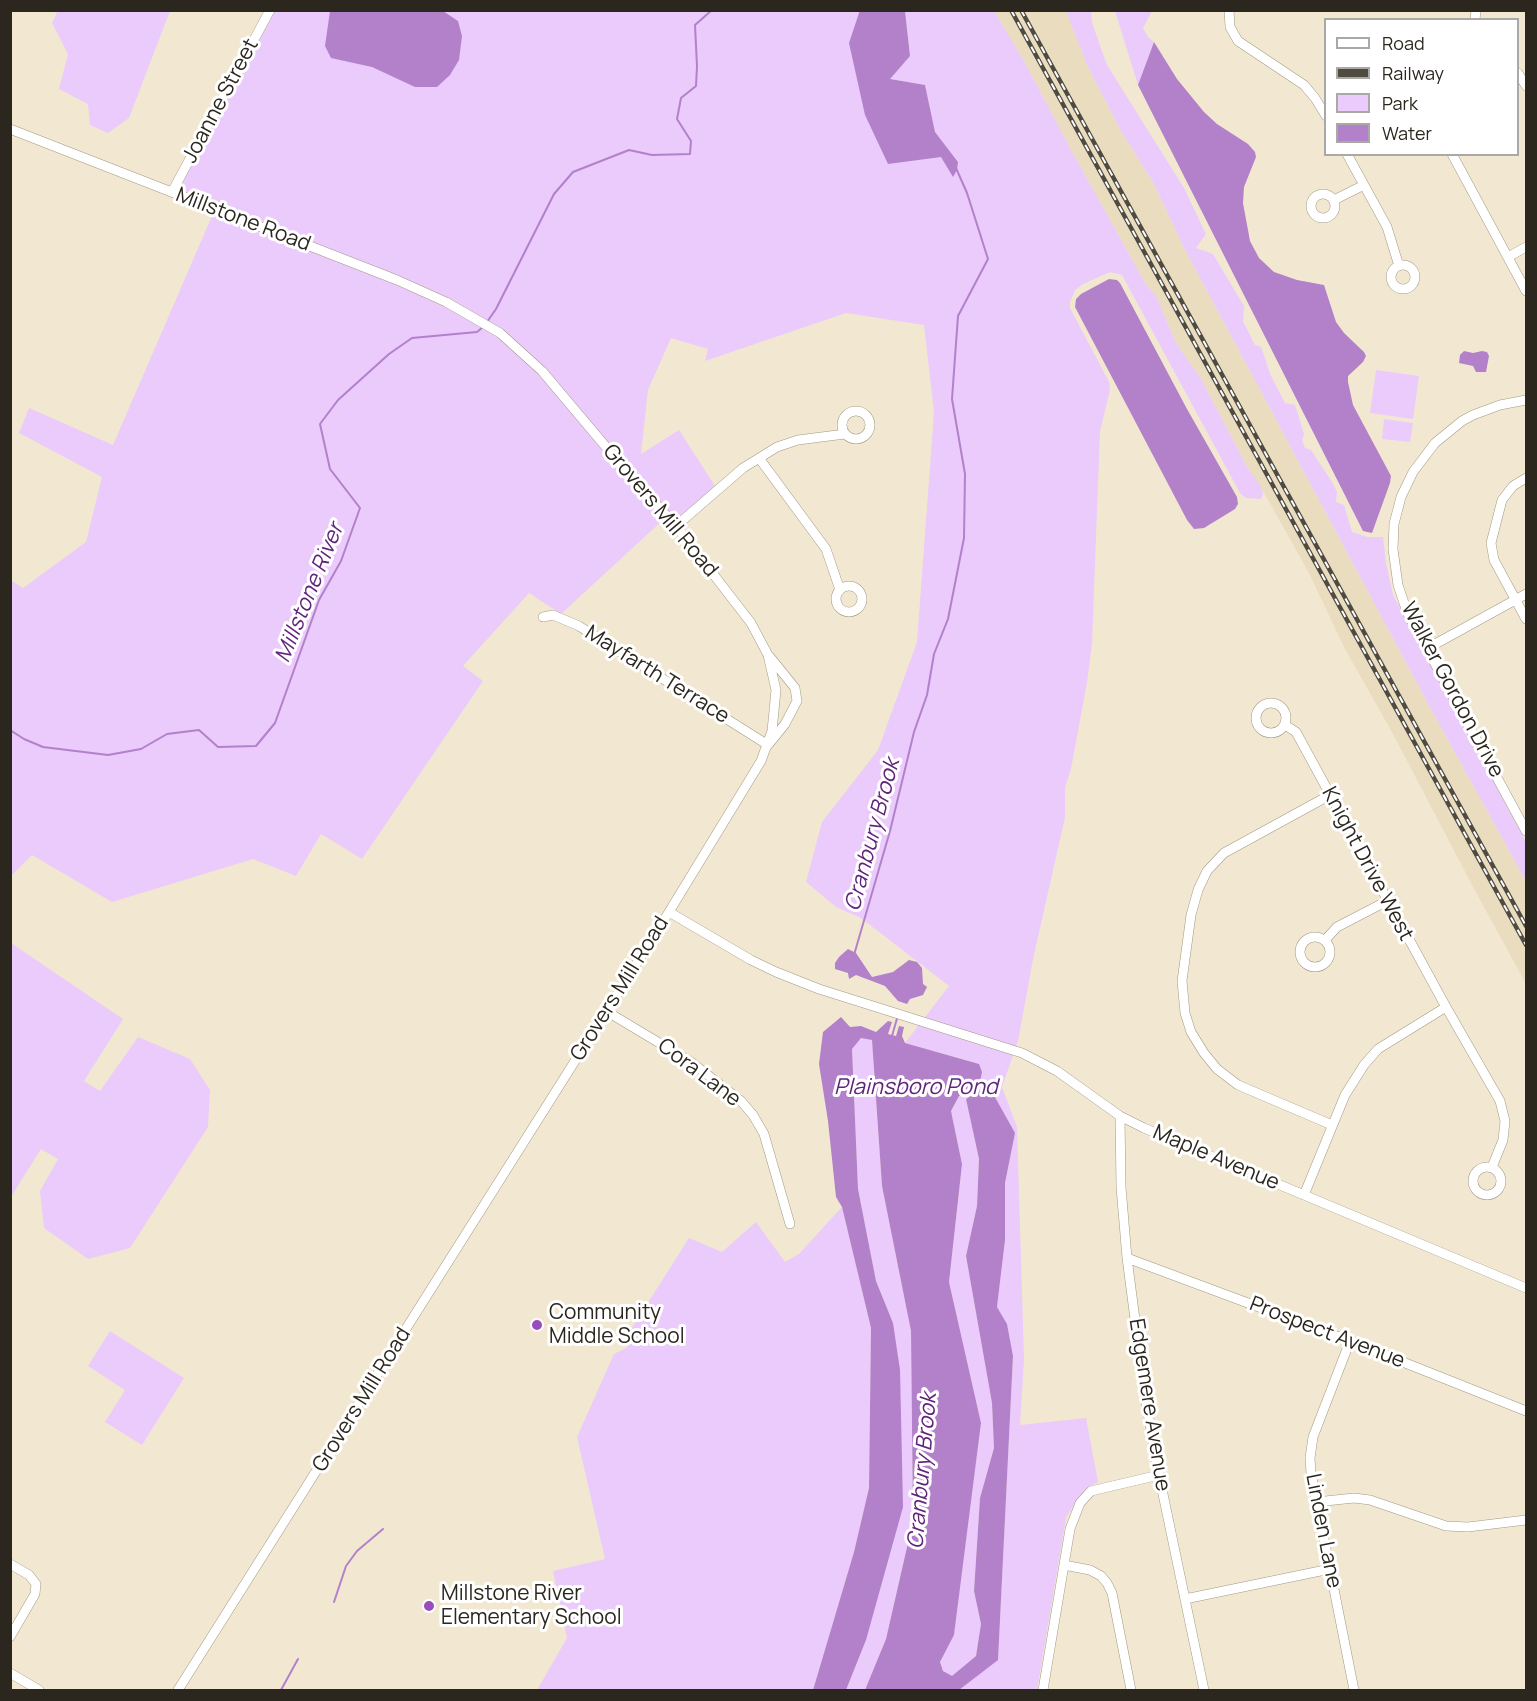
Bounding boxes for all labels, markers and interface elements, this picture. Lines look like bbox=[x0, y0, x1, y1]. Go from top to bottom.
legend bbox=[1324, 18, 1519, 156]
text: Road bbox=[1382, 31, 1425, 55]
street label: Joanne Street bbox=[178, 35, 264, 167]
text: Railway bbox=[1382, 61, 1444, 85]
text: Park bbox=[1382, 91, 1418, 115]
text: Water bbox=[1382, 121, 1432, 145]
street label: Millstone Road bbox=[172, 183, 314, 257]
street label: Grovers Mill Road bbox=[597, 440, 723, 582]
water label: Millstone River bbox=[270, 520, 350, 666]
street label: Walker Gordon Drive bbox=[1395, 598, 1509, 782]
street label: Mayfarth Terrace bbox=[580, 621, 734, 729]
water label: Cranbury Brook bbox=[840, 756, 906, 914]
street label: Knight Drive West bbox=[1316, 783, 1418, 945]
street label: Grovers Mill Road bbox=[565, 912, 675, 1066]
street label: Cora Lane bbox=[652, 1034, 746, 1112]
water label: Plainsboro Pond bbox=[834, 1075, 998, 1101]
street label: Maple Avenue bbox=[1149, 1120, 1283, 1196]
street label: Prospect Avenue bbox=[1246, 1292, 1408, 1374]
place label: Community Middle School bbox=[549, 1300, 685, 1350]
street label: Edgemere Avenue bbox=[1123, 1317, 1175, 1493]
marker: Community Middle School bbox=[530, 1318, 544, 1332]
street label: Grovers Mill Road bbox=[307, 1323, 417, 1477]
water label: Cranbury Brook bbox=[903, 1392, 943, 1550]
street label: Linden Lane bbox=[1300, 1472, 1346, 1590]
place label: Millstone River Elementary School bbox=[441, 1581, 622, 1631]
marker: Millstone River Elementary School bbox=[422, 1599, 436, 1613]

